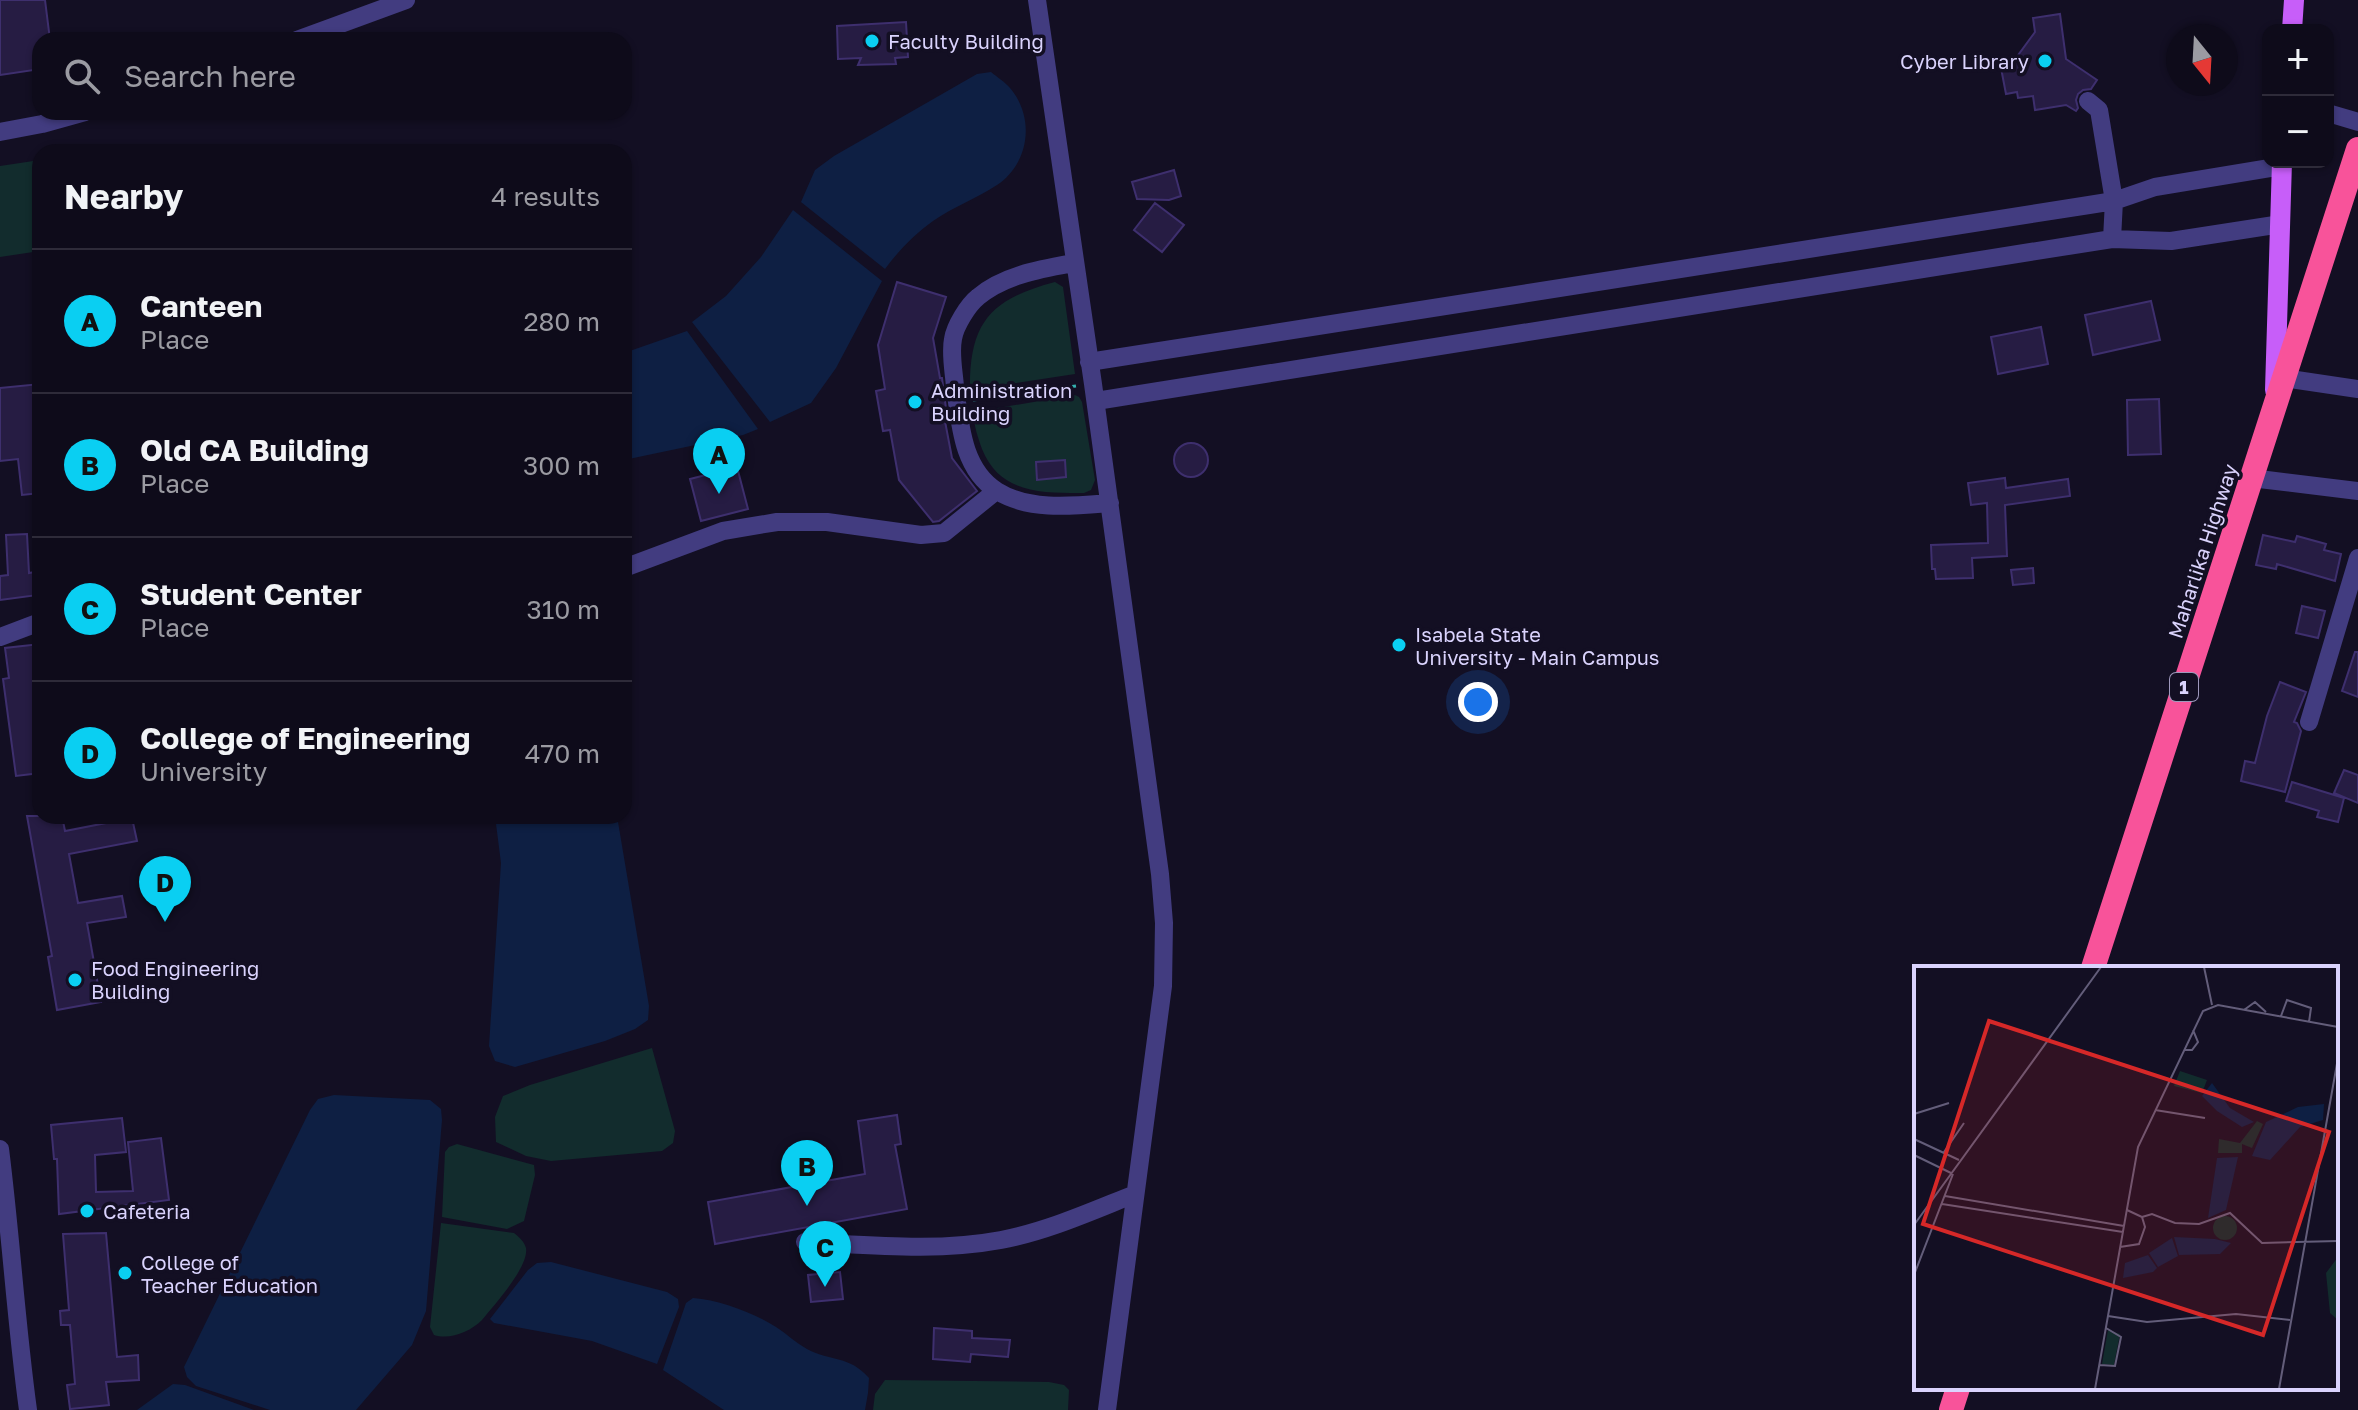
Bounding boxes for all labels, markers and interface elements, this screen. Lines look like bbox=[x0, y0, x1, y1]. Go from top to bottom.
north arrow bbox=[2166, 24, 2238, 96]
map controls bbox=[2262, 24, 2334, 168]
button: + bbox=[2262, 24, 2334, 96]
place label: Faculty Building bbox=[888, 29, 1044, 53]
search box bbox=[32, 32, 632, 120]
marker: Faculty Building bbox=[863, 32, 881, 50]
place label: Cyber Library bbox=[1900, 49, 2029, 73]
marker: Cyber Library bbox=[2036, 52, 2054, 70]
icon: search bbox=[60, 54, 104, 98]
text: Search here bbox=[124, 58, 296, 94]
button: − bbox=[2262, 96, 2334, 168]
text: Nearby bbox=[64, 176, 184, 216]
text: 4 results bbox=[491, 181, 600, 212]
text: Canteen bbox=[140, 288, 262, 324]
text: A bbox=[81, 306, 99, 337]
text: 280 m bbox=[523, 306, 600, 337]
text: Place bbox=[140, 324, 209, 355]
place label: Administration Building bbox=[931, 378, 1072, 425]
marker: Administration Building bbox=[906, 393, 924, 411]
pin: A bbox=[693, 428, 745, 494]
text: Old CA Building bbox=[140, 432, 369, 468]
text: B bbox=[81, 450, 99, 481]
text: 300 m bbox=[523, 450, 600, 481]
street label: Maharlika Highway bbox=[2162, 461, 2242, 641]
text: Place bbox=[140, 468, 209, 499]
text: Student Center bbox=[140, 576, 362, 612]
text: C bbox=[81, 594, 99, 625]
text: 310 m bbox=[527, 594, 600, 625]
text: Place bbox=[140, 612, 209, 643]
place label: Isabela State University - Main Campus bbox=[1415, 622, 1659, 669]
marker: Isabela State University - Main Campus bbox=[1390, 636, 1408, 654]
road number: 1 bbox=[2170, 673, 2198, 701]
your location bbox=[1458, 682, 1498, 722]
text: College of Engineering bbox=[140, 720, 471, 756]
text: D bbox=[81, 738, 99, 769]
text: 470 m bbox=[525, 738, 600, 769]
text: University bbox=[140, 756, 267, 787]
pin: D bbox=[139, 856, 191, 922]
place label: Food Engineering Building bbox=[91, 956, 259, 1003]
inset map bbox=[1914, 966, 2338, 1390]
marker: Food Engineering Building bbox=[66, 971, 84, 989]
pin: B bbox=[781, 1140, 833, 1206]
place label: Cafeteria bbox=[103, 1199, 191, 1223]
marker: Cafeteria bbox=[78, 1202, 96, 1220]
pin: C bbox=[799, 1221, 851, 1287]
place label: College of Teacher Education bbox=[141, 1250, 318, 1297]
marker: College of Teacher Education bbox=[116, 1264, 134, 1282]

